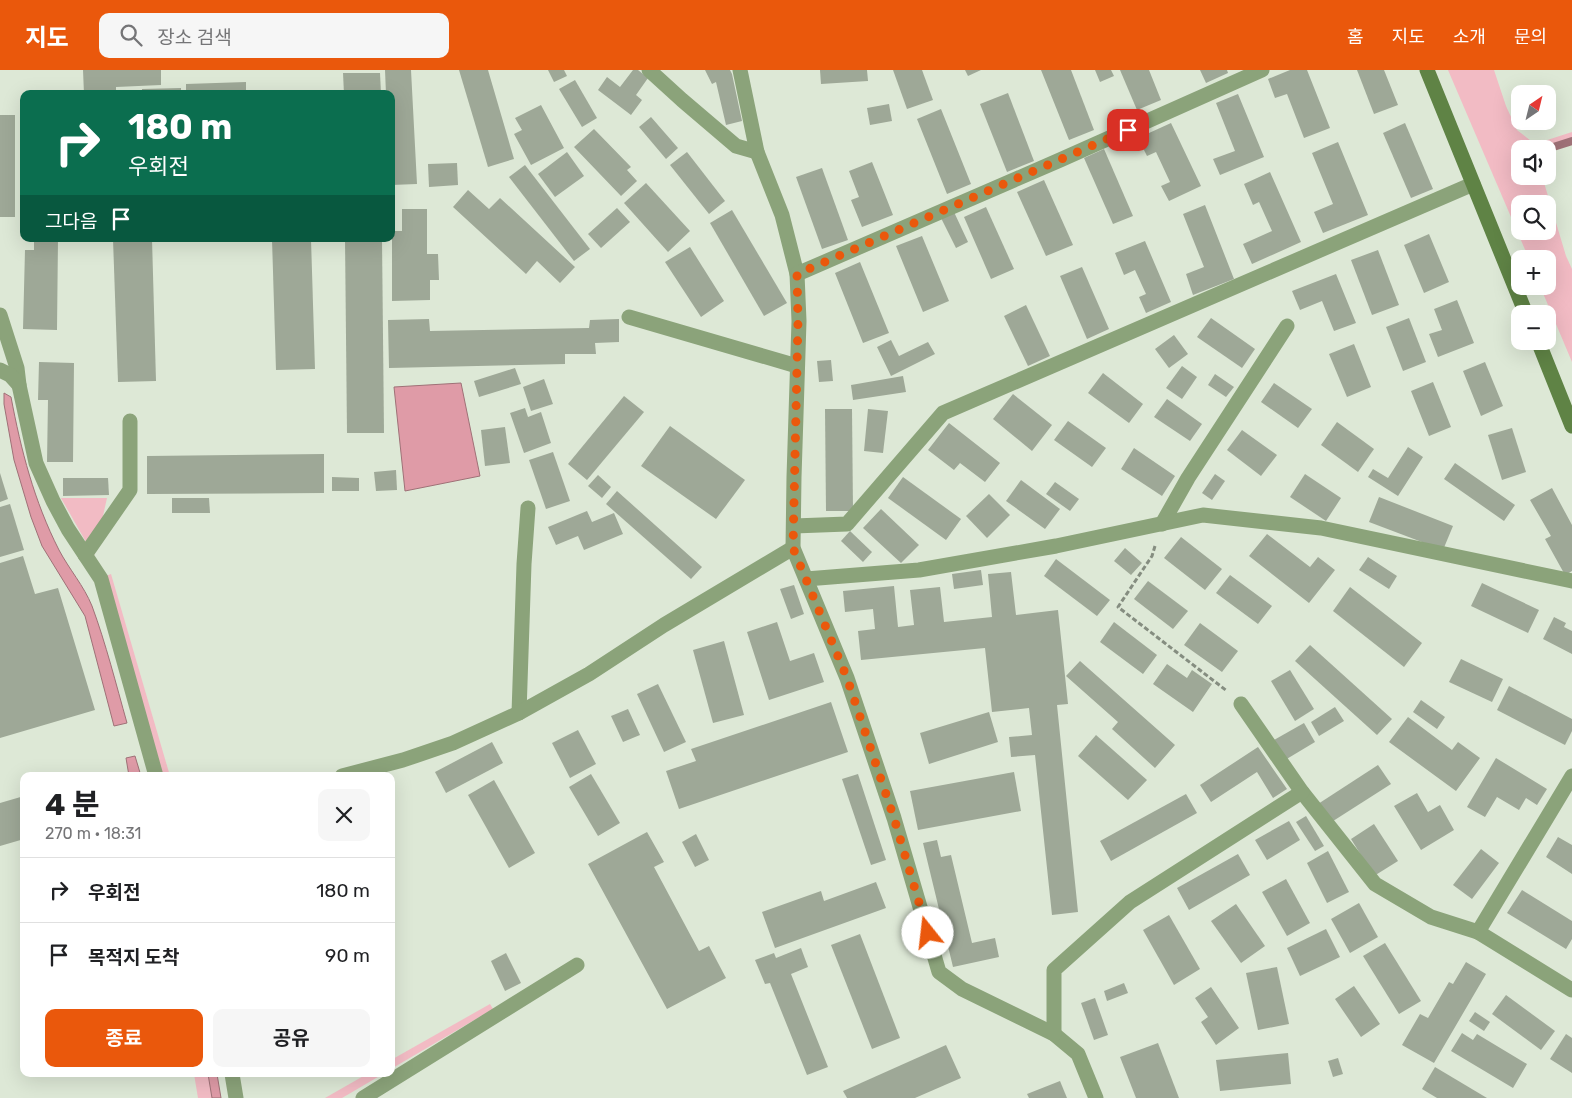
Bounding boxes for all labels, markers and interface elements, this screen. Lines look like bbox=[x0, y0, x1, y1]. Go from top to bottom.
search box bbox=[99, 13, 449, 58]
icon: search bbox=[117, 21, 145, 49]
text: 지도 bbox=[25, 24, 69, 52]
text: 장소 검색 bbox=[157, 26, 232, 49]
text: 홈 bbox=[1347, 26, 1364, 48]
text: 지도 bbox=[1392, 26, 1425, 48]
text: 소개 bbox=[1453, 26, 1486, 48]
text: 문의 bbox=[1514, 26, 1547, 48]
north arrow bbox=[1511, 85, 1556, 130]
map controls bbox=[1511, 85, 1556, 350]
text: 180 m bbox=[128, 106, 232, 148]
pin bbox=[1107, 109, 1149, 151]
icon: right bbox=[45, 110, 110, 175]
icon: arrive bbox=[1114, 116, 1142, 144]
button: sound bbox=[1511, 140, 1556, 185]
text: 우회전 bbox=[128, 153, 189, 180]
button: search bbox=[1511, 195, 1556, 240]
icon: arrive bbox=[107, 205, 135, 233]
text: 그다음 bbox=[45, 210, 97, 233]
button: + bbox=[1511, 250, 1556, 295]
button: − bbox=[1511, 305, 1556, 350]
text: 4 분 bbox=[45, 787, 99, 823]
button: close bbox=[318, 789, 370, 841]
text: 270 m · 18:31 bbox=[45, 824, 141, 843]
icon: right bbox=[45, 876, 73, 904]
text: 180 m bbox=[316, 879, 370, 902]
text: 우회전 bbox=[88, 881, 140, 904]
position arrow bbox=[901, 906, 953, 958]
icon: arrive bbox=[45, 941, 73, 969]
text: 90 m bbox=[325, 944, 370, 967]
text: 목적지 도착 bbox=[88, 946, 179, 969]
button: 종료 bbox=[45, 1009, 203, 1067]
button: 공유 bbox=[213, 1009, 370, 1067]

